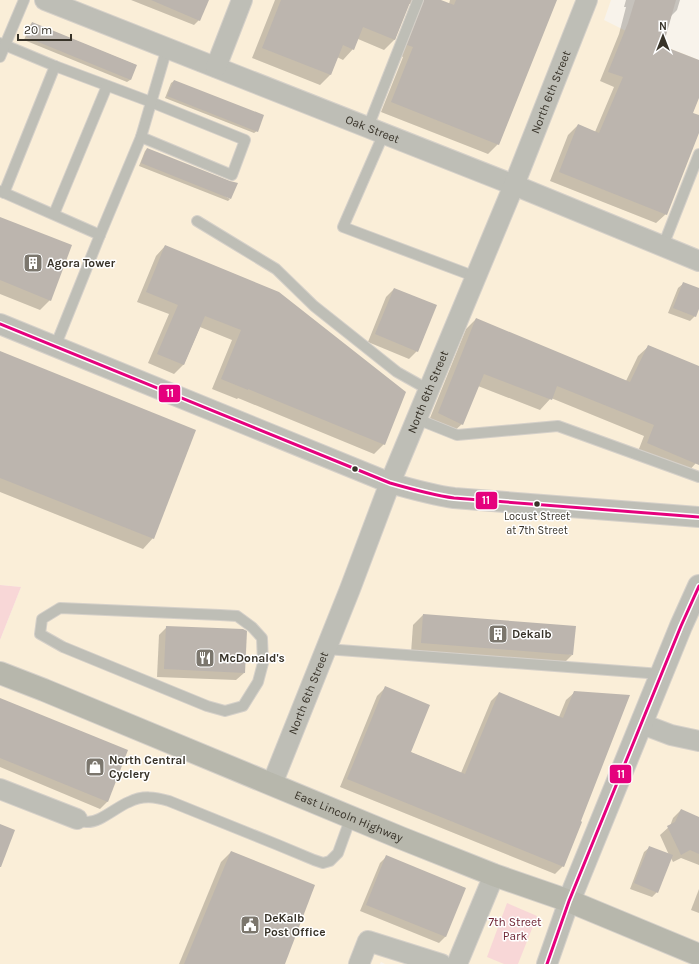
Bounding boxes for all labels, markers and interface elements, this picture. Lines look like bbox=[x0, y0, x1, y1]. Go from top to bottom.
scale bar bbox=[18, 16, 71, 42]
north arrow bbox=[643, 16, 683, 56]
text: N bbox=[659, 20, 667, 33]
text: 20 m bbox=[24, 23, 52, 37]
street label: North 6th Street bbox=[528, 48, 574, 136]
street label: Oak Street bbox=[343, 112, 402, 146]
building icon: Agora Tower bbox=[22, 252, 44, 274]
place label: Agora Tower bbox=[47, 256, 116, 270]
street label: North 6th Street bbox=[404, 348, 452, 435]
line badge: 11 bbox=[158, 384, 181, 403]
text: 11 bbox=[166, 387, 174, 400]
unlabelled marker bbox=[350, 464, 360, 474]
line badge: 11 bbox=[475, 491, 498, 510]
text: 11 bbox=[482, 494, 490, 507]
marker: Locust Street at 7th Street bbox=[532, 499, 542, 509]
place label: Locust Street at 7th Street bbox=[504, 510, 570, 537]
building icon: Dekalb bbox=[487, 623, 509, 645]
place label: Dekalb bbox=[512, 627, 552, 641]
restaurant icon: McDonald's bbox=[194, 647, 216, 669]
street label: North 6th Street bbox=[286, 649, 331, 737]
place label: McDonald's bbox=[219, 651, 285, 665]
place label: North Central Cyclery bbox=[109, 753, 186, 781]
shop icon: North Central Cyclery bbox=[84, 756, 106, 778]
line badge: 11 bbox=[609, 764, 632, 784]
text: 11 bbox=[617, 768, 625, 781]
street label: East Lincoln Highway bbox=[292, 788, 405, 845]
place label: DeKalb Post Office bbox=[264, 911, 326, 939]
public building icon: DeKalb Post Office bbox=[239, 914, 261, 936]
park label: 7th Street Park bbox=[488, 915, 542, 943]

